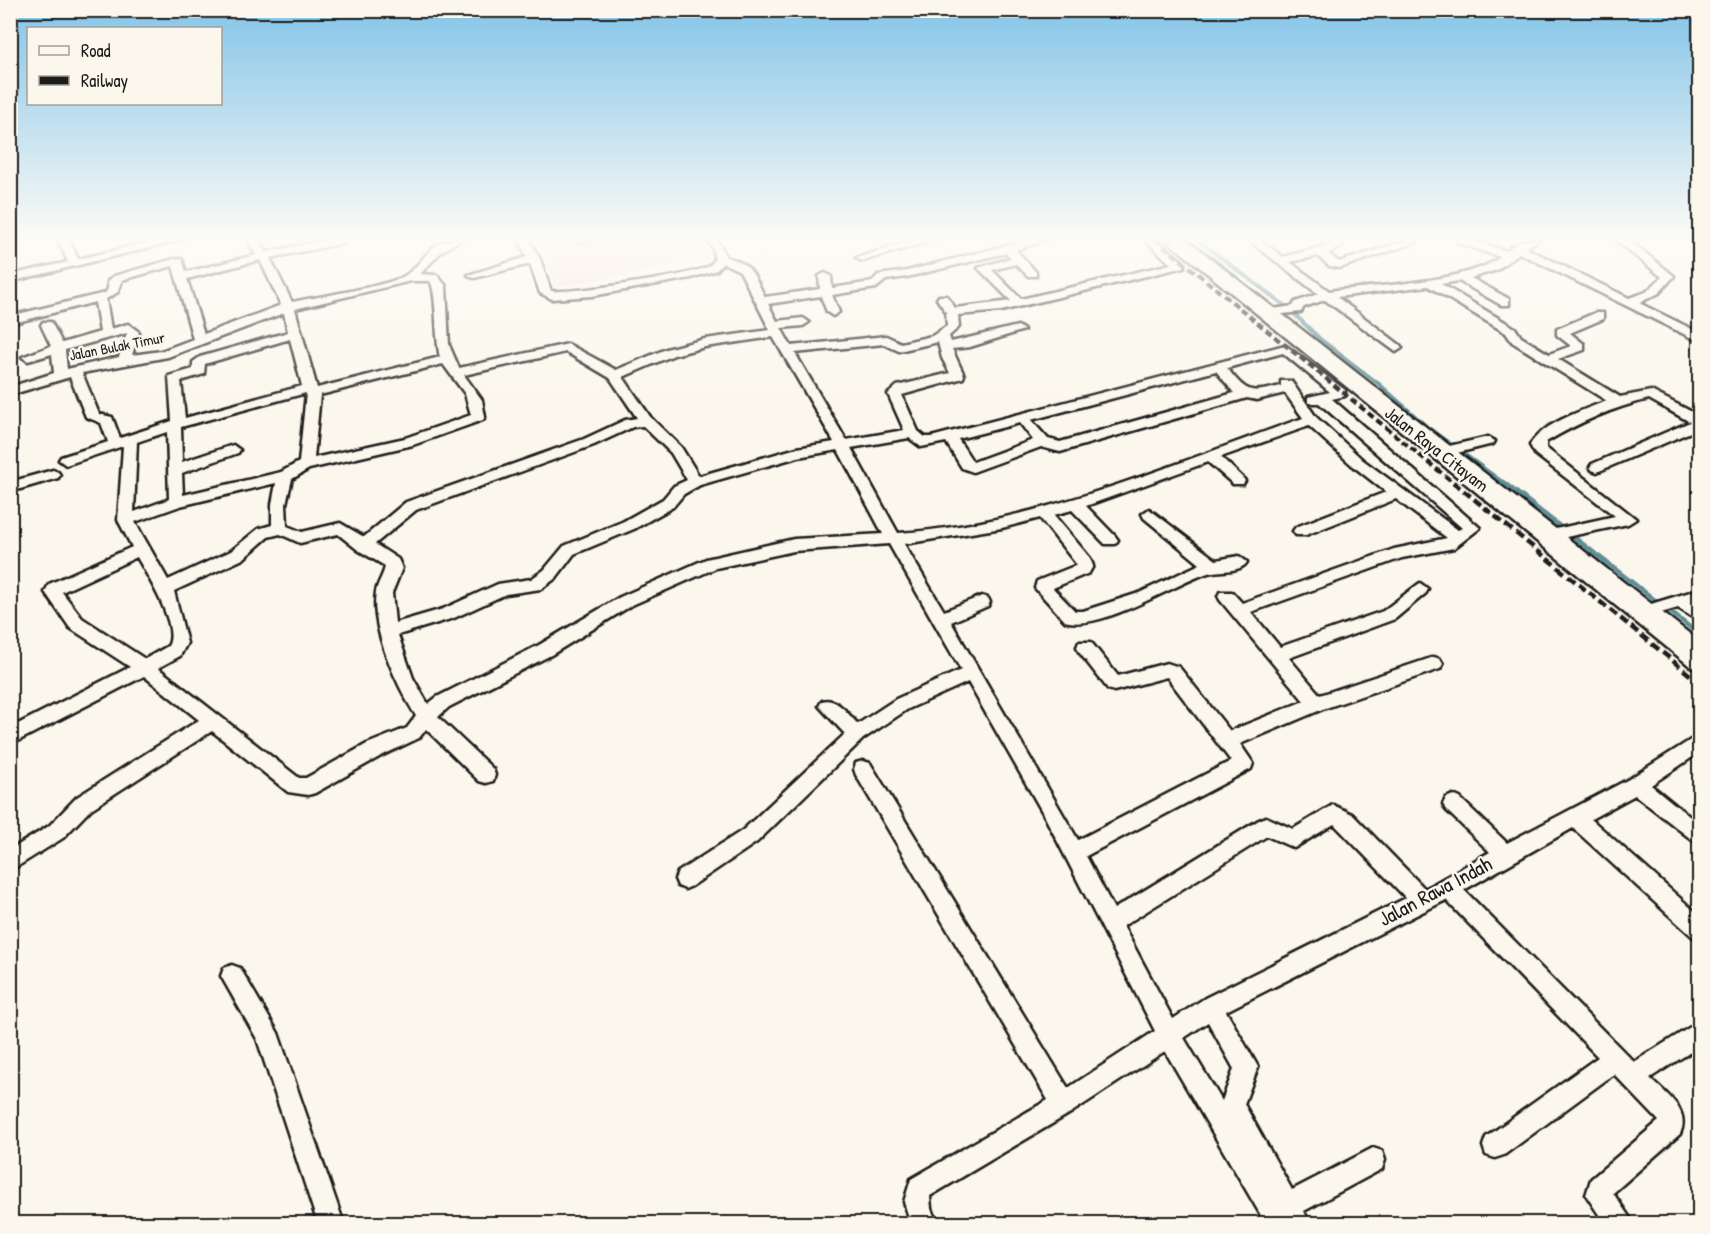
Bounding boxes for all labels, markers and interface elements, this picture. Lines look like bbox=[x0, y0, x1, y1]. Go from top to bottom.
legend bbox=[27, 27, 222, 105]
text: Road bbox=[81, 38, 111, 63]
text: Railway bbox=[81, 68, 128, 93]
street label: Jalan Bulak Timur bbox=[67, 326, 167, 366]
street label: Jalan Raya Citayam bbox=[1380, 400, 1494, 498]
street label: Jalan Rawa Indah bbox=[1373, 849, 1497, 933]

